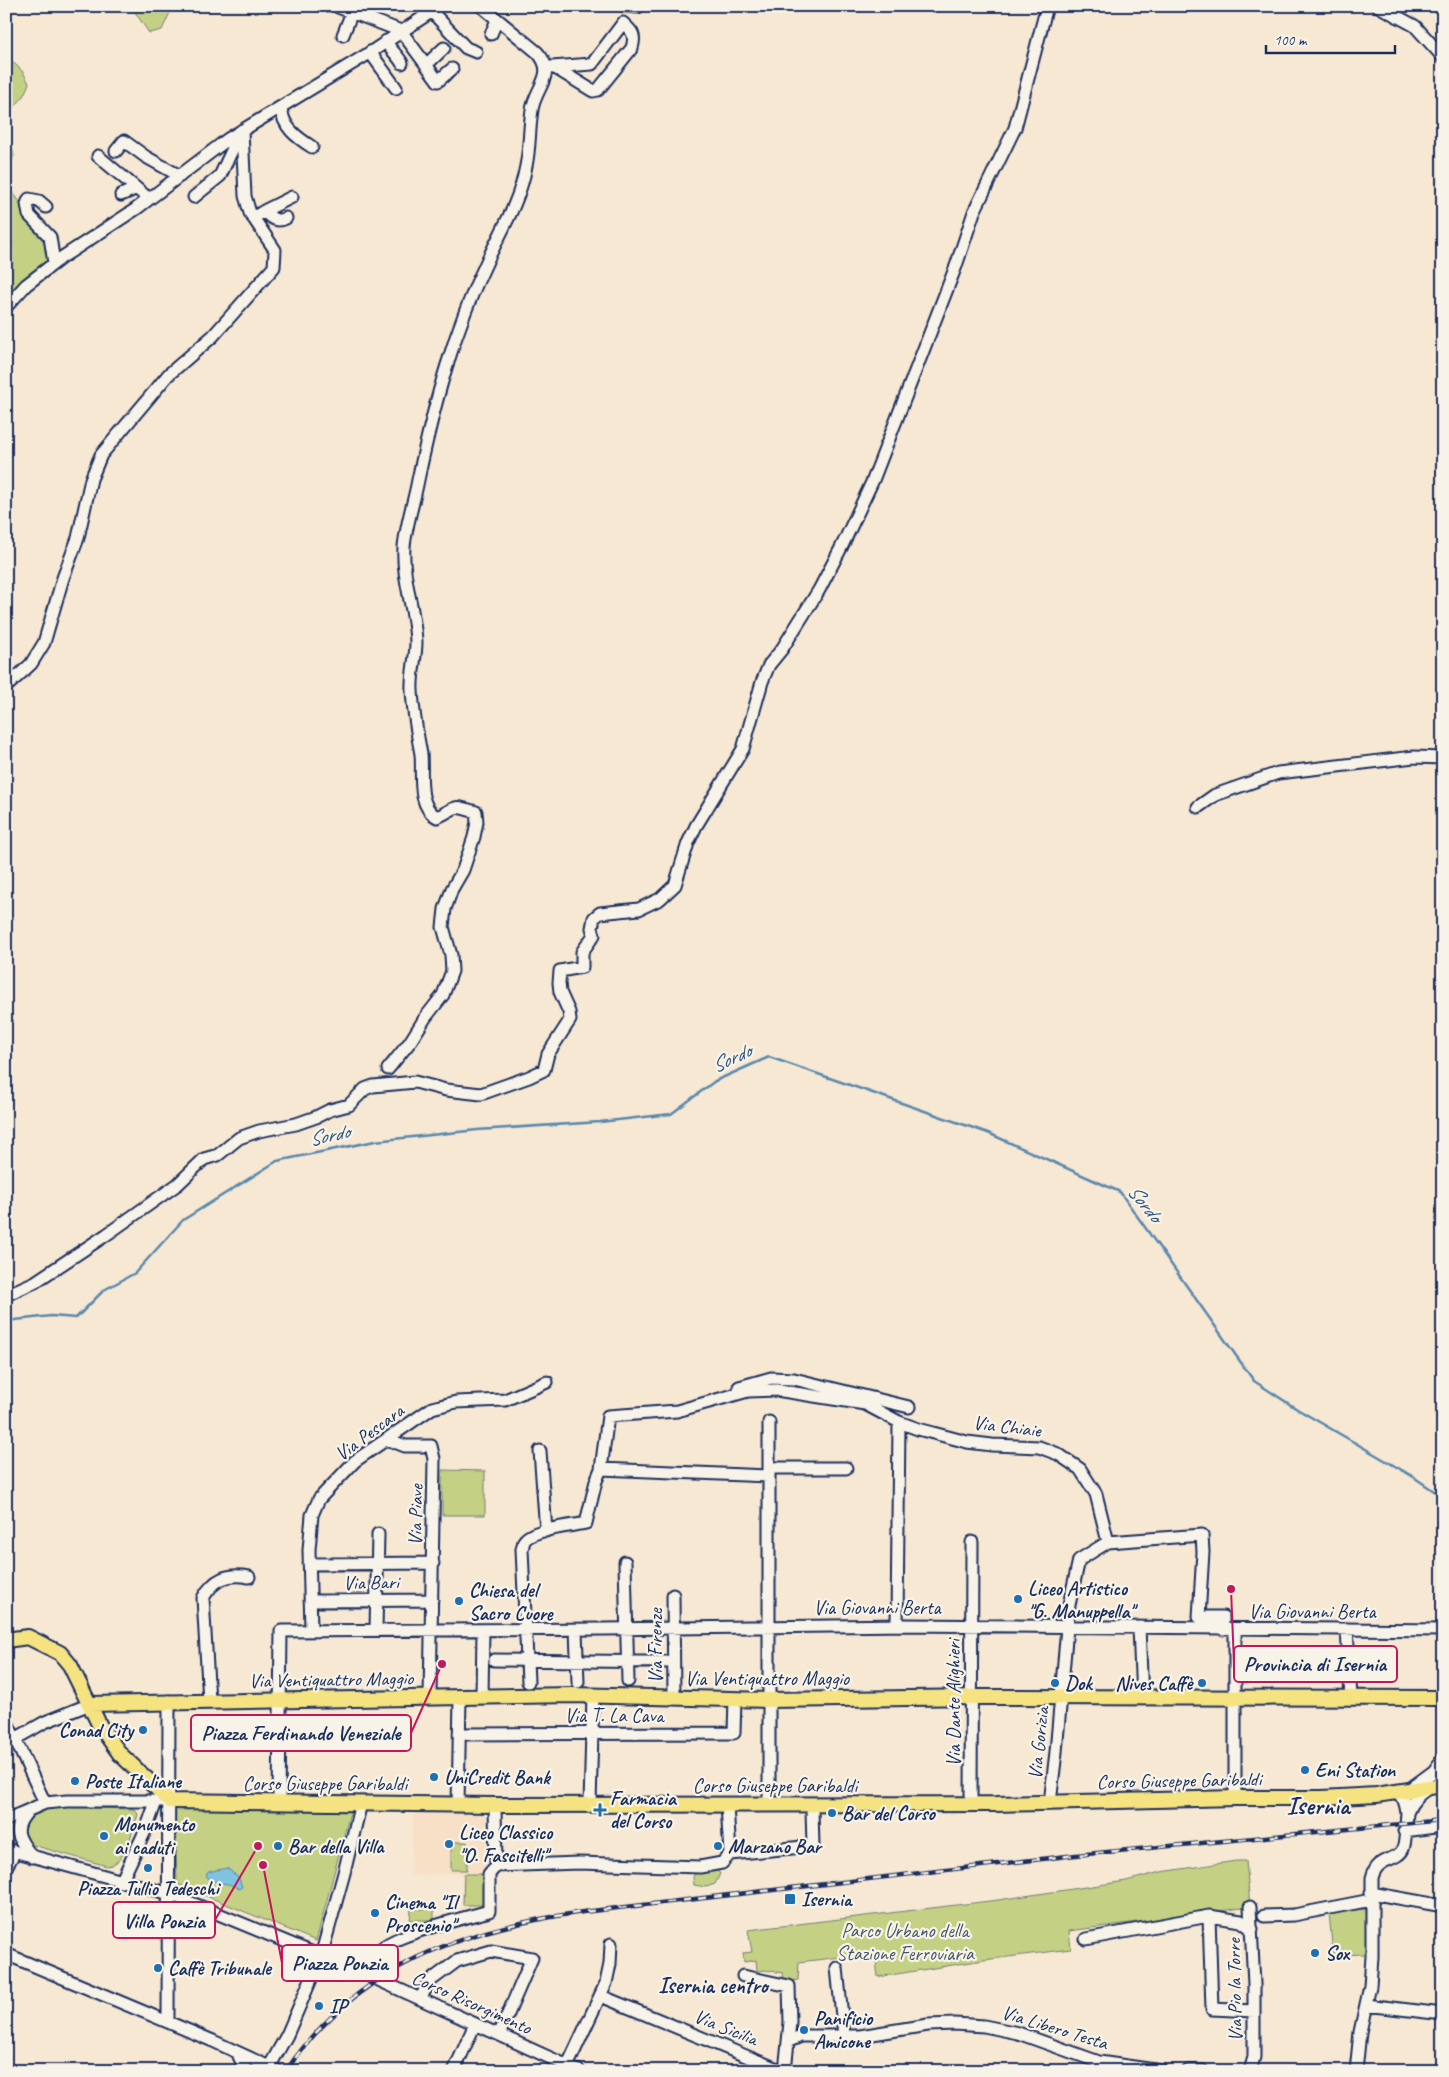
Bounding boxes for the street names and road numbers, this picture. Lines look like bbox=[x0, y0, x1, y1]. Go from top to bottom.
street label: Via Pescara bbox=[330, 1397, 410, 1466]
street label: Via Chiaie bbox=[972, 1410, 1044, 1443]
street label: Via Piave bbox=[402, 1483, 429, 1546]
street label: Via Bari bbox=[343, 1569, 401, 1595]
street label: Via Giovanni Berta bbox=[813, 1595, 943, 1620]
street label: Via Giovanni Berta bbox=[1248, 1599, 1378, 1624]
street label: Via Firenze bbox=[643, 1607, 668, 1683]
street label: Via Dante Alighieri bbox=[941, 1637, 966, 1767]
street label: Via Ventiquattro Maggio bbox=[249, 1666, 414, 1693]
street label: Via Ventiquattro Maggio bbox=[685, 1666, 850, 1691]
street label: Via T. La Cava bbox=[565, 1703, 665, 1728]
street label: Via Gorizia bbox=[1022, 1704, 1055, 1781]
street label: Corso Giuseppe Garibaldi bbox=[1096, 1767, 1264, 1794]
street label: Corso Giuseppe Garibaldi bbox=[243, 1771, 410, 1796]
street label: Corso Giuseppe Garibaldi bbox=[693, 1773, 860, 1798]
street label: Via Pio la Torre bbox=[1221, 1937, 1248, 2042]
street label: Corso Risorgimento bbox=[408, 1965, 536, 2040]
street label: Via Libero Testa bbox=[999, 2000, 1112, 2056]
street label: Via Sicilia bbox=[691, 2004, 763, 2052]

